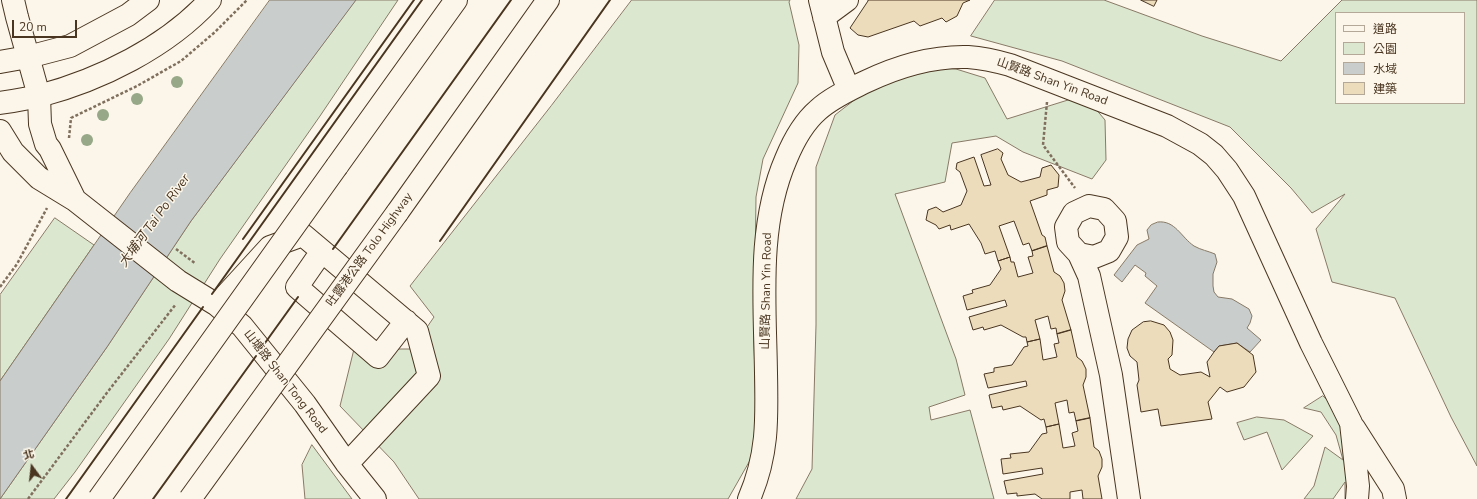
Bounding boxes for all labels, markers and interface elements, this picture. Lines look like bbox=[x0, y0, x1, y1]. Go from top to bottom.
scale bar bbox=[14, 12, 79, 38]
legend bbox=[1335, 12, 1465, 104]
text: 20 m bbox=[19, 19, 47, 35]
text: 道路 bbox=[1373, 21, 1397, 37]
text: 公園 bbox=[1373, 41, 1397, 57]
street label: 山賢路 Shan Yin Road bbox=[994, 55, 1110, 109]
text: 水域 bbox=[1373, 61, 1397, 77]
text: 建築 bbox=[1373, 81, 1397, 97]
water label: 大埔河 Tai Po River bbox=[116, 172, 194, 270]
street label: 吐露港公路 Tolo Highway bbox=[324, 190, 416, 310]
street label: 山賢路 Shan Yin Road bbox=[759, 232, 775, 350]
street label: 山塘路 Shan Tong Road bbox=[240, 327, 330, 437]
text: 北 bbox=[22, 446, 36, 464]
north arrow bbox=[12, 447, 52, 487]

